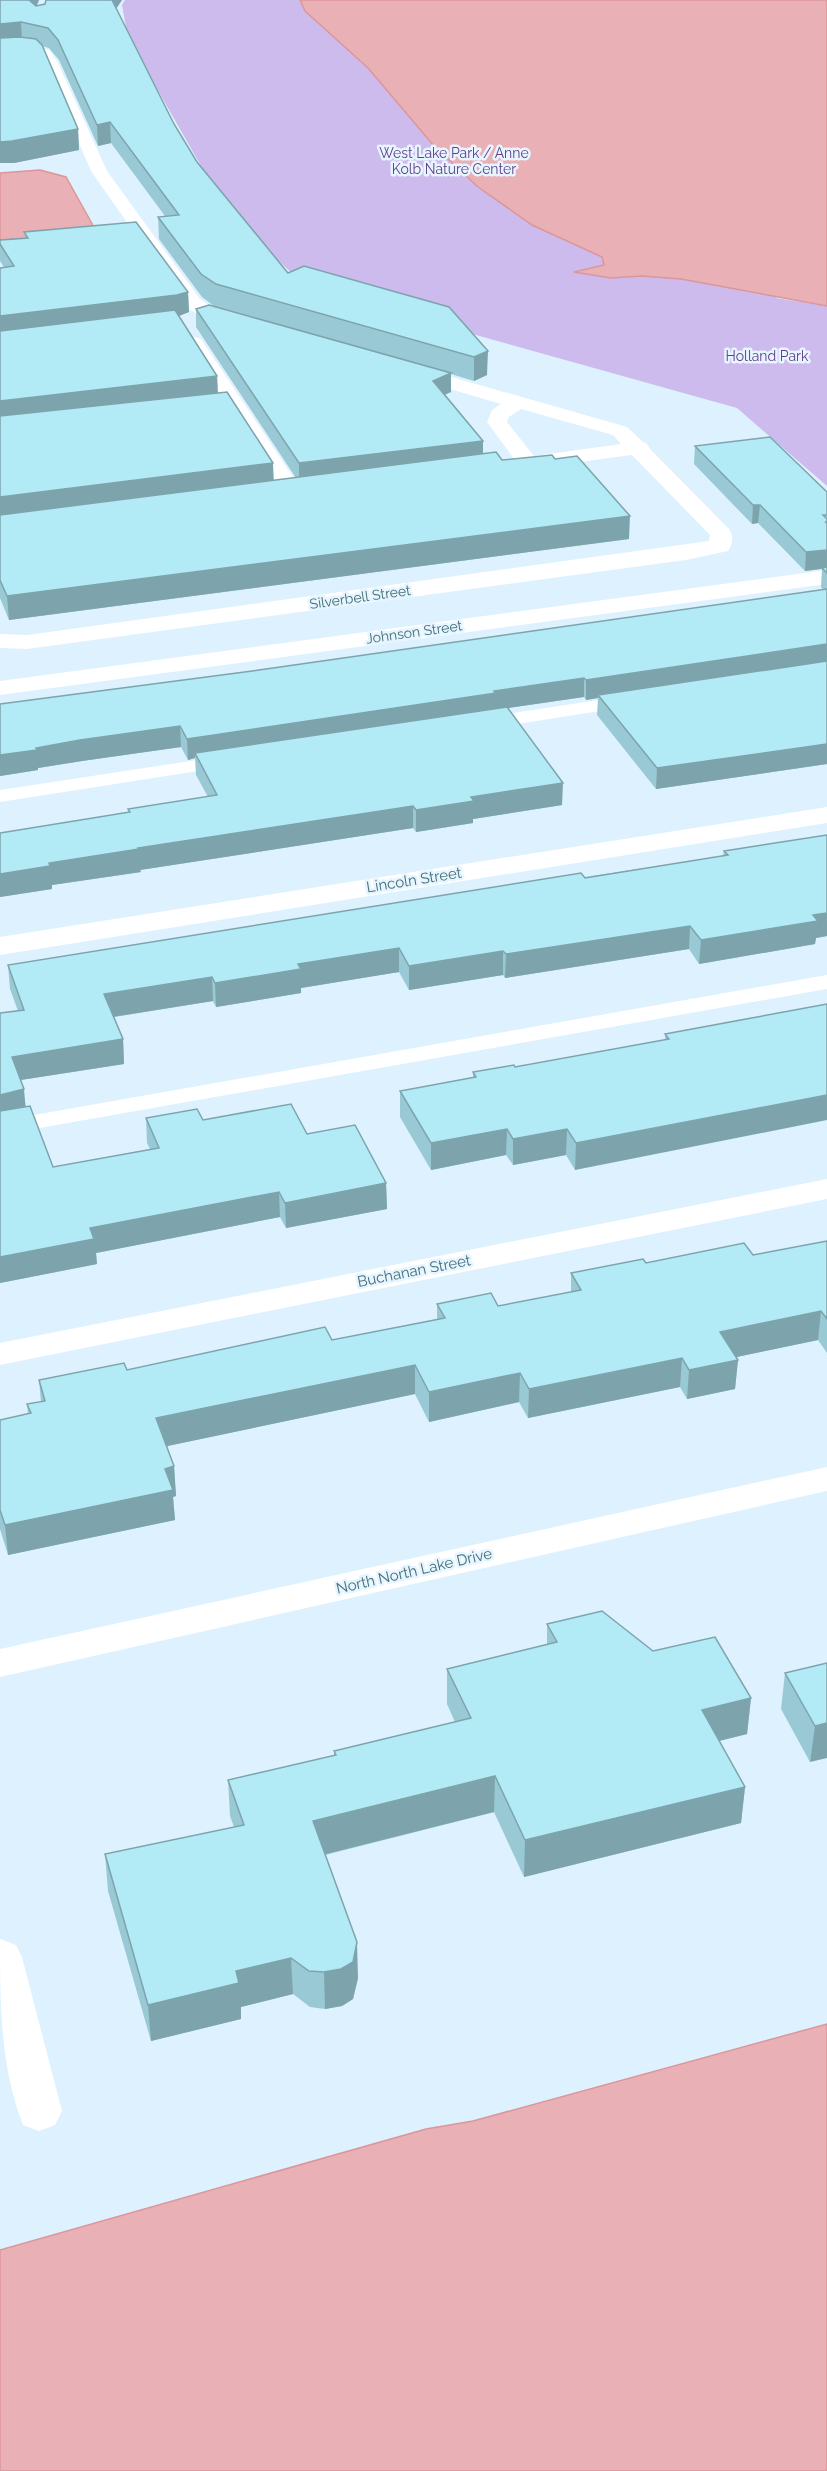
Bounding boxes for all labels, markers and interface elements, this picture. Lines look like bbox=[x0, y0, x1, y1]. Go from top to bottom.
park label: West Lake Park / Anne Kolb Nature Center bbox=[379, 145, 529, 177]
park label: Holland Park bbox=[726, 348, 809, 364]
street label: Silverbell Street bbox=[308, 582, 412, 612]
street label: Johnson Street bbox=[365, 617, 463, 647]
street label: Lincoln Street bbox=[365, 864, 463, 896]
street label: Buchanan Street bbox=[356, 1251, 472, 1291]
street label: North North Lake Drive bbox=[334, 1544, 494, 1598]

